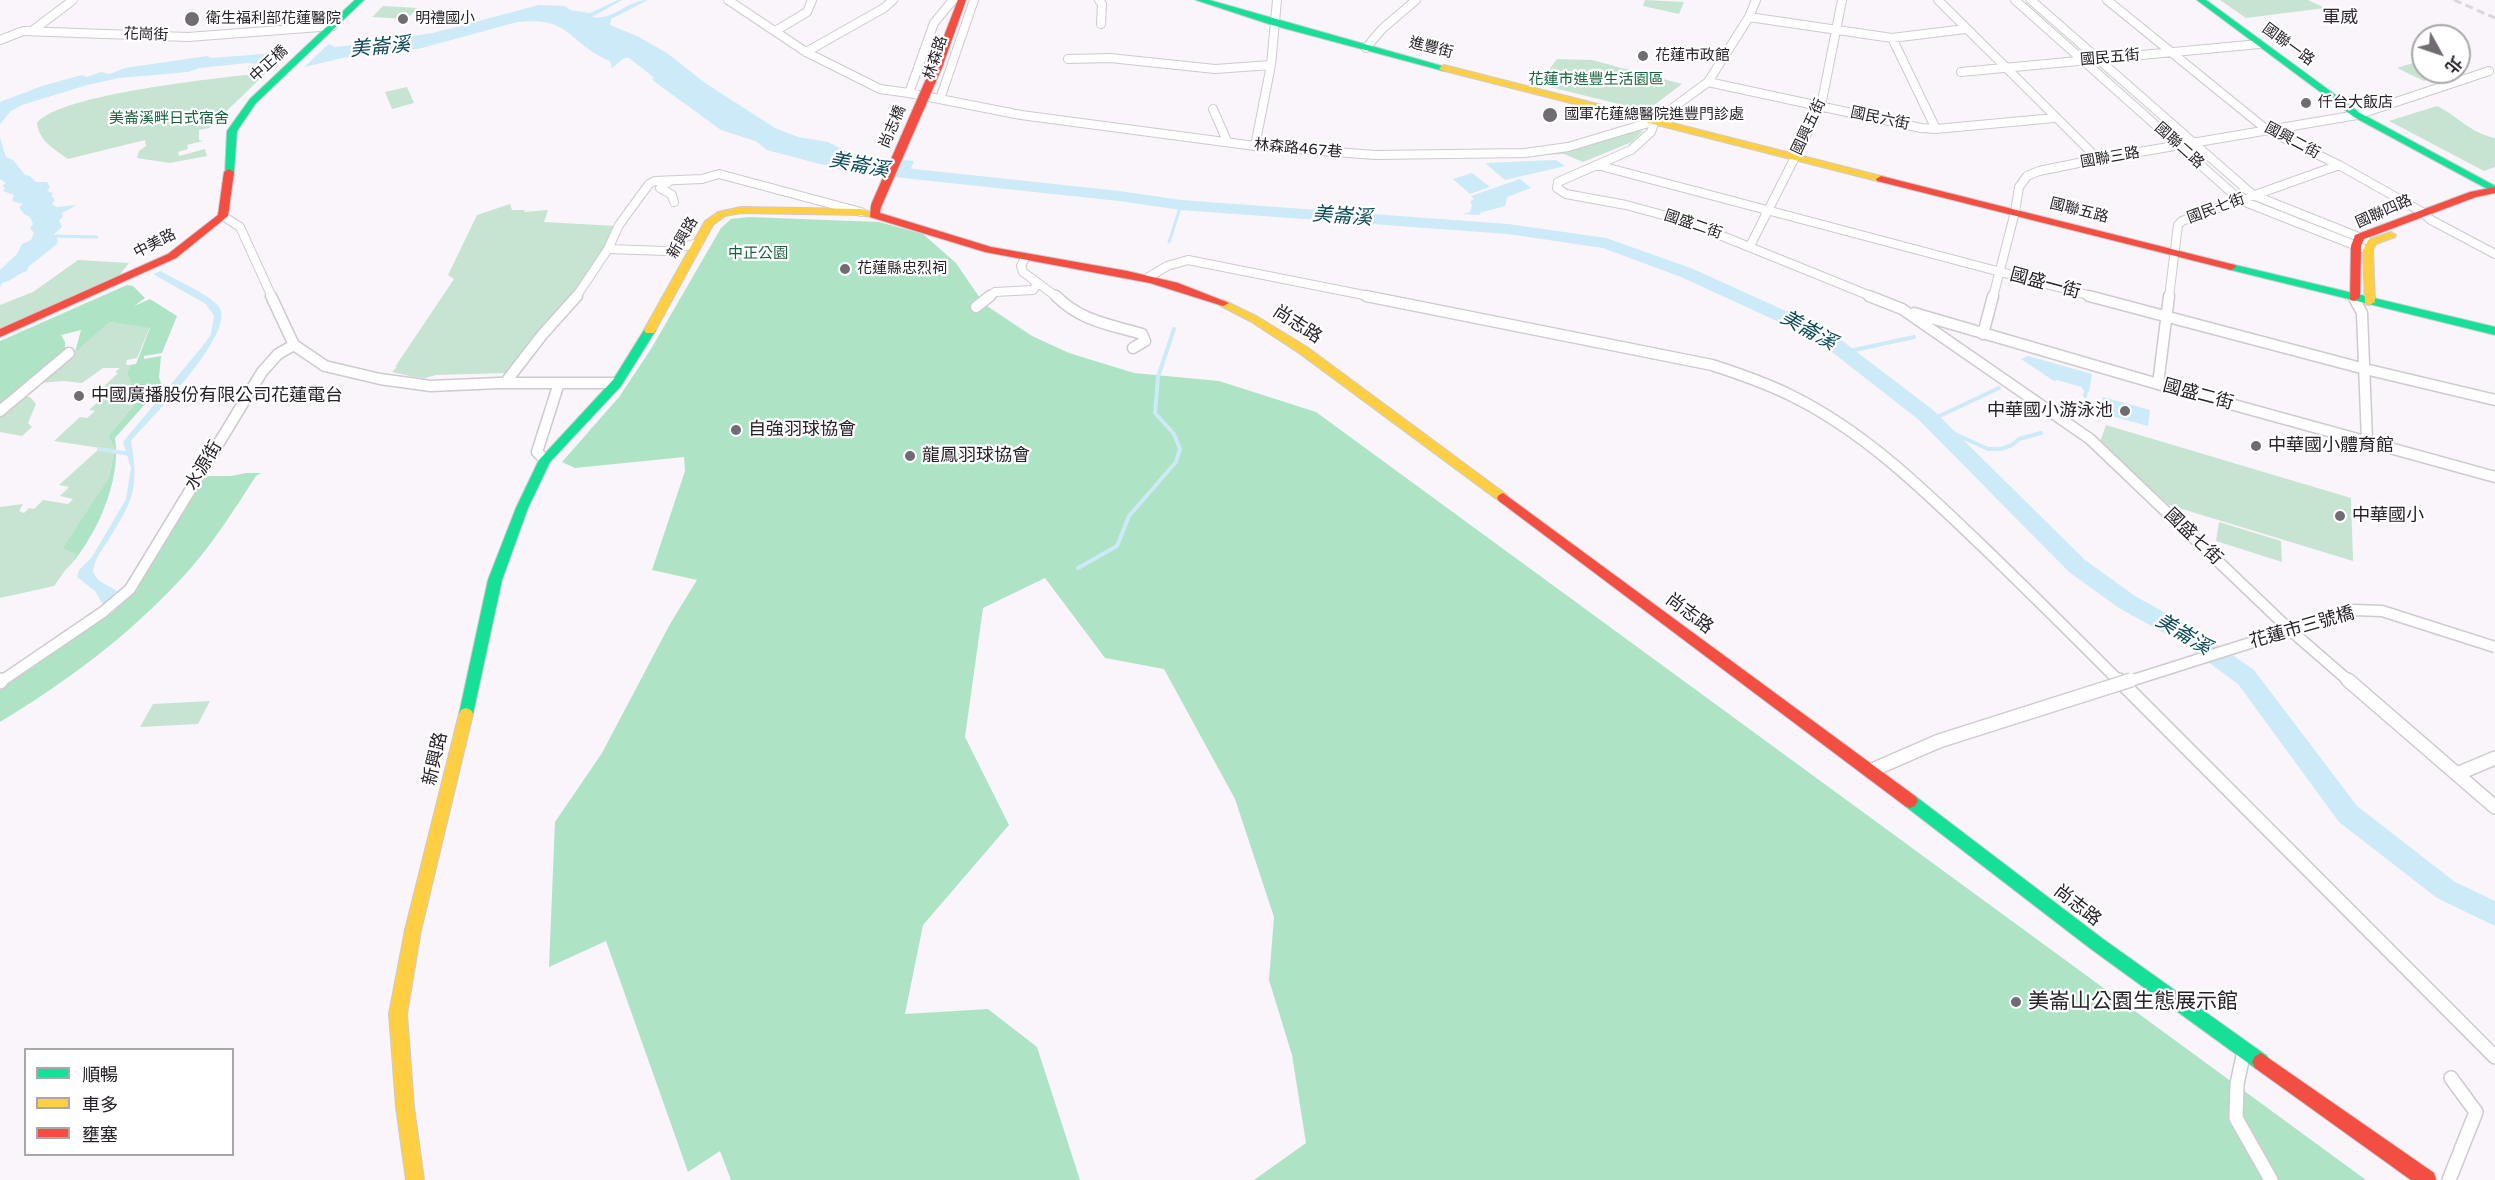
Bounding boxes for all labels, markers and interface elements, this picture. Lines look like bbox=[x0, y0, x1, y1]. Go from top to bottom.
district label: 軍威 bbox=[2322, 7, 2358, 29]
marker: 衛生福利部花蓮醫院 bbox=[183, 10, 201, 28]
place label: 衛生福利部花蓮醫院 bbox=[206, 10, 341, 28]
place label: 明禮國小 bbox=[415, 10, 475, 28]
marker: 明禮國小 bbox=[396, 12, 410, 26]
street label: 國聯一路 bbox=[2258, 20, 2318, 70]
north arrow bbox=[2411, 24, 2471, 84]
street label: 花崗街 bbox=[123, 25, 169, 45]
water label: 美崙溪 bbox=[349, 33, 411, 63]
street label: 林森路 bbox=[920, 34, 952, 82]
street label: 進豐街 bbox=[1407, 34, 1455, 62]
street label: 中正橋 bbox=[246, 42, 292, 86]
street label: 國民五街 bbox=[2079, 46, 2141, 70]
place label: 花蓮市政館 bbox=[1655, 47, 1730, 65]
marker: 花蓮市政館 bbox=[1636, 49, 1650, 63]
text: 北 bbox=[2440, 52, 2466, 77]
park label: 花蓮市進豐生活園區 bbox=[1529, 71, 1663, 89]
place label: 仟台大飯店 bbox=[2318, 94, 2393, 112]
street label: 國興五街 bbox=[1788, 96, 1830, 158]
marker: 仟台大飯店 bbox=[2299, 96, 2313, 110]
street label: 尚志橋 bbox=[876, 103, 910, 151]
street label: 國民六街 bbox=[1849, 104, 1911, 134]
marker: 國軍花蓮總醫院進豐門診處 bbox=[1541, 106, 1559, 124]
place label: 國軍花蓮總醫院進豐門診處 bbox=[1564, 106, 1744, 124]
park label: 美崙溪畔日式宿舍 bbox=[109, 110, 229, 128]
street label: 國聯二路 bbox=[2151, 119, 2207, 173]
street label: 國興二街 bbox=[2261, 119, 2323, 163]
street label: 林森路467巷 bbox=[1253, 136, 1343, 162]
street label: 國聯三路 bbox=[2079, 144, 2141, 172]
water label: 美崙溪 bbox=[827, 148, 891, 184]
street label: 國民七街 bbox=[2185, 190, 2247, 228]
street label: 國聯四路 bbox=[2353, 192, 2415, 232]
street label: 國聯五路 bbox=[2048, 195, 2110, 227]
water label: 美崙溪 bbox=[1311, 203, 1373, 231]
street label: 國盛二街 bbox=[1662, 207, 1724, 243]
street label: 新興路 bbox=[664, 214, 702, 262]
street label: 中美路 bbox=[131, 226, 179, 262]
park label: 中正公園 bbox=[728, 245, 788, 263]
place label: 花蓮縣忠烈祠 bbox=[857, 260, 947, 278]
marker: 花蓮縣忠烈祠 bbox=[838, 262, 852, 276]
street label: 國盛一街 bbox=[2007, 264, 2083, 304]
street label: 尚志路 bbox=[1268, 301, 1326, 349]
water label: 美崙溪 bbox=[1776, 306, 1840, 356]
street label: 國盛二街 bbox=[2160, 375, 2236, 415]
place label: 中國廣播股份有限公司花蓮電台 bbox=[91, 385, 343, 407]
marker: 中國廣播股份有限公司花蓮電台 bbox=[72, 389, 86, 403]
place label: 中華國小游泳池 bbox=[1987, 400, 2113, 422]
marker: 中華國小游泳池 bbox=[2118, 404, 2132, 418]
place label: 自強羽球協會 bbox=[748, 419, 856, 441]
marker: 自強羽球協會 bbox=[729, 423, 743, 437]
place label: 中華國小體育館 bbox=[2268, 435, 2394, 457]
street label: 水源街 bbox=[181, 437, 227, 495]
marker: 中華國小體育館 bbox=[2249, 439, 2263, 453]
place label: 龍鳳羽球協會 bbox=[922, 445, 1030, 467]
marker: 龍鳳羽球協會 bbox=[903, 449, 917, 463]
street label: 國盛七街 bbox=[2160, 504, 2226, 570]
place label: 中華國小 bbox=[2352, 505, 2424, 527]
marker: 中華國小 bbox=[2333, 509, 2347, 523]
street label: 尚志路 bbox=[1661, 589, 1717, 639]
street label: 花蓮市三號橋 bbox=[2247, 603, 2357, 653]
water label: 美崙溪 bbox=[2151, 609, 2215, 661]
street label: 新興路 bbox=[419, 730, 453, 788]
street label: 尚志路 bbox=[2049, 881, 2105, 931]
place label: 美崙山公園生態展示館 bbox=[2028, 989, 2238, 1015]
marker: 美崙山公園生態展示館 bbox=[2009, 995, 2023, 1009]
legend bbox=[24, 1048, 234, 1156]
text: 順暢 bbox=[82, 1064, 118, 1086]
text: 車多 bbox=[82, 1094, 118, 1116]
text: 壅塞 bbox=[82, 1124, 118, 1146]

